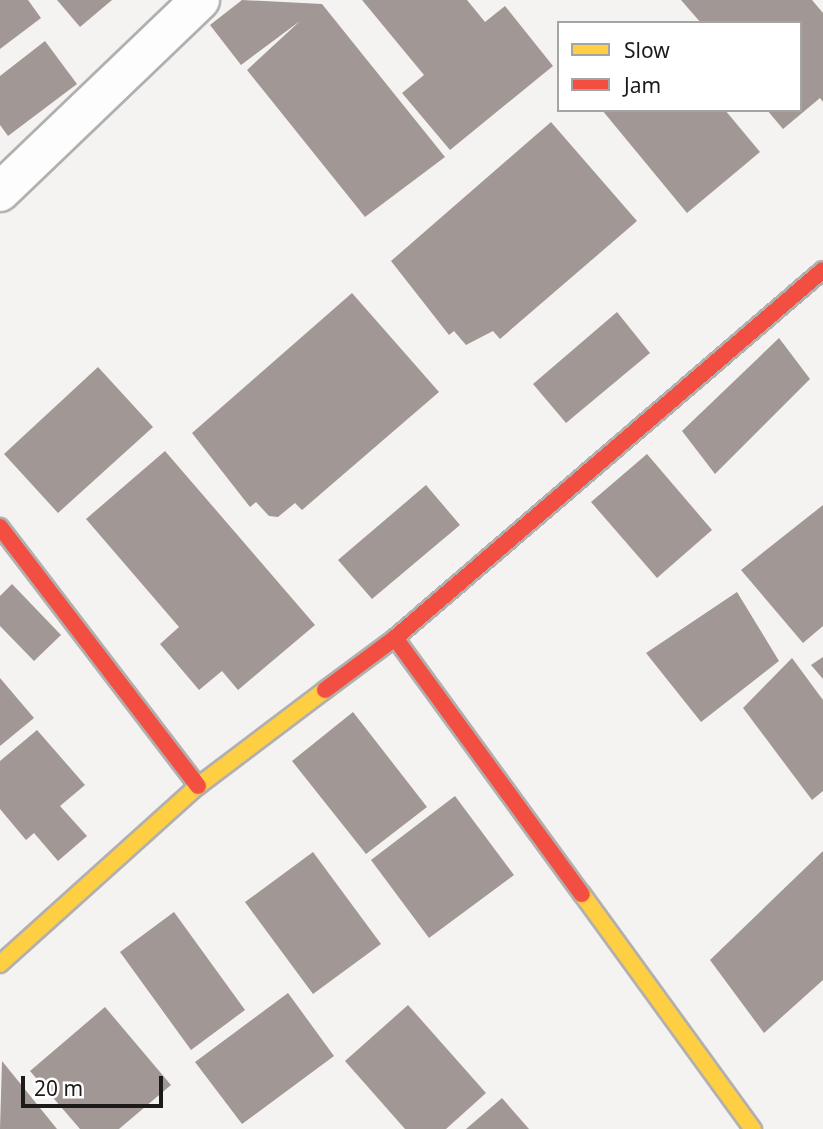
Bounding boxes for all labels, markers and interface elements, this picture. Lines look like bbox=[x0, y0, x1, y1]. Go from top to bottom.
legend bbox=[557, 21, 802, 112]
text: Slow bbox=[624, 36, 670, 64]
text: Jam bbox=[624, 71, 661, 99]
scale bar bbox=[24, 1062, 166, 1106]
text: 20 m bbox=[34, 1074, 83, 1102]

